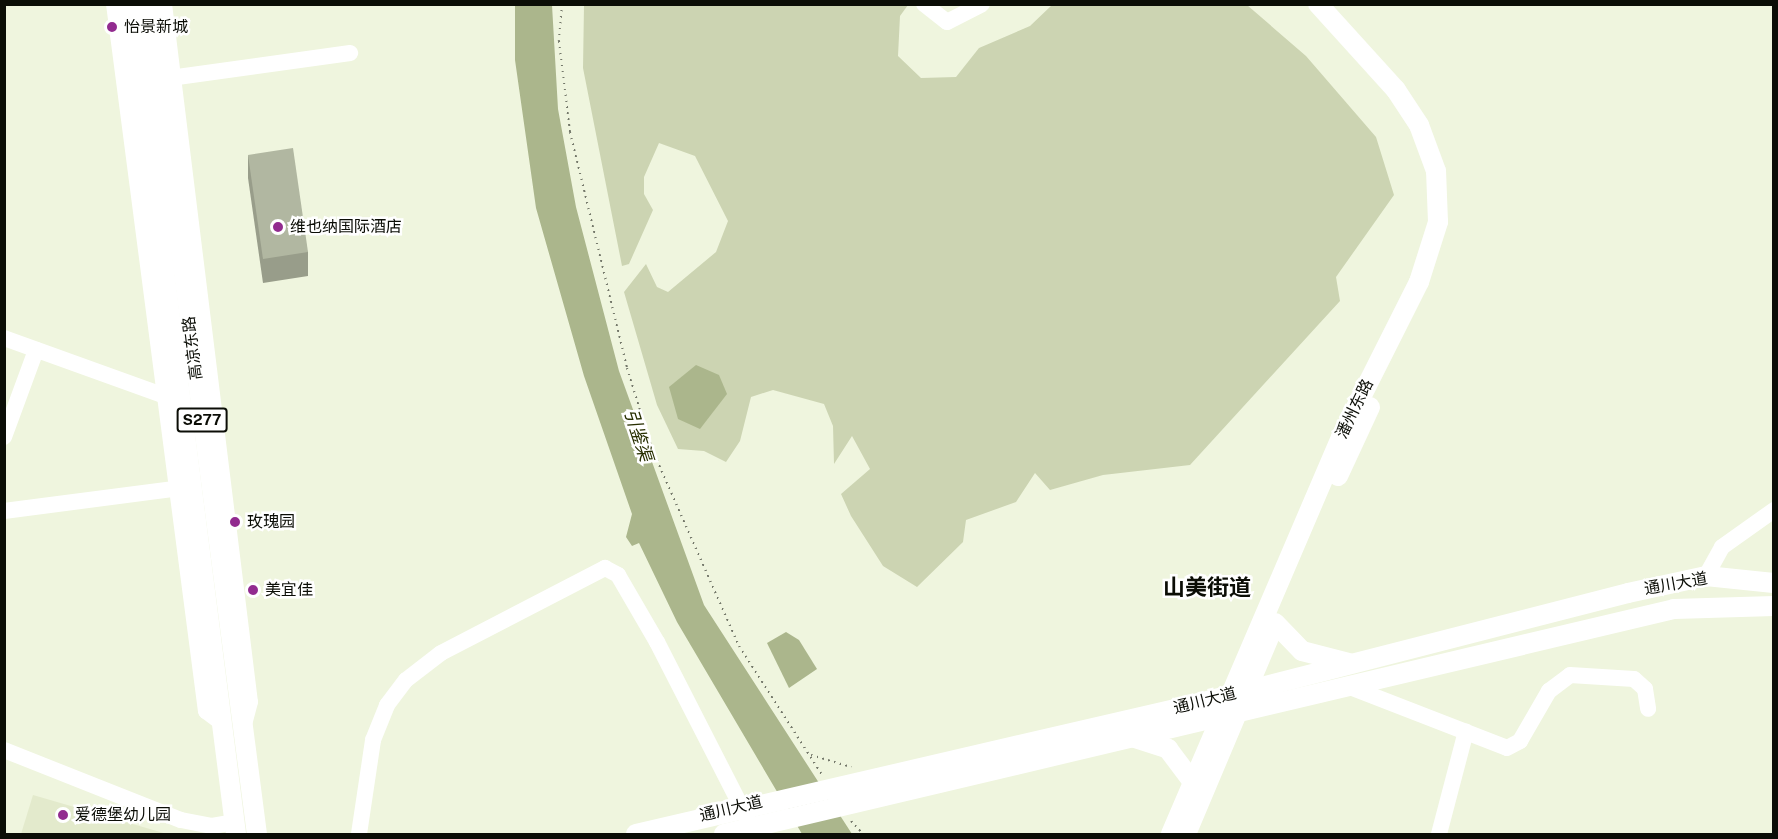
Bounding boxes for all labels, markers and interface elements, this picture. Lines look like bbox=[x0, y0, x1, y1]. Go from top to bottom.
place label: 怡景新城 bbox=[124, 17, 188, 37]
marker: 怡景新城 bbox=[105, 20, 119, 34]
place label: 维也纳国际酒店 bbox=[290, 217, 402, 237]
marker: 维也纳国际酒店 bbox=[271, 220, 285, 234]
street label: 高凉东路 bbox=[180, 315, 206, 381]
street label: 潘州东路 bbox=[1332, 376, 1378, 442]
water label: 引鉴渠 bbox=[619, 406, 657, 464]
road number: S277 bbox=[176, 408, 228, 432]
place label: 玫瑰园 bbox=[247, 512, 295, 532]
marker: 玫瑰园 bbox=[228, 515, 242, 529]
street label: 通川大道 bbox=[1643, 569, 1709, 599]
district label: 山美街道 bbox=[1163, 575, 1251, 601]
place label: 美宜佳 bbox=[265, 580, 313, 600]
marker: 美宜佳 bbox=[246, 583, 260, 597]
street label: 通川大道 bbox=[1172, 684, 1238, 718]
street label: 通川大道 bbox=[698, 792, 764, 826]
place label: 爱德堡幼儿园 bbox=[75, 805, 171, 825]
marker: 爱德堡幼儿园 bbox=[56, 808, 70, 822]

